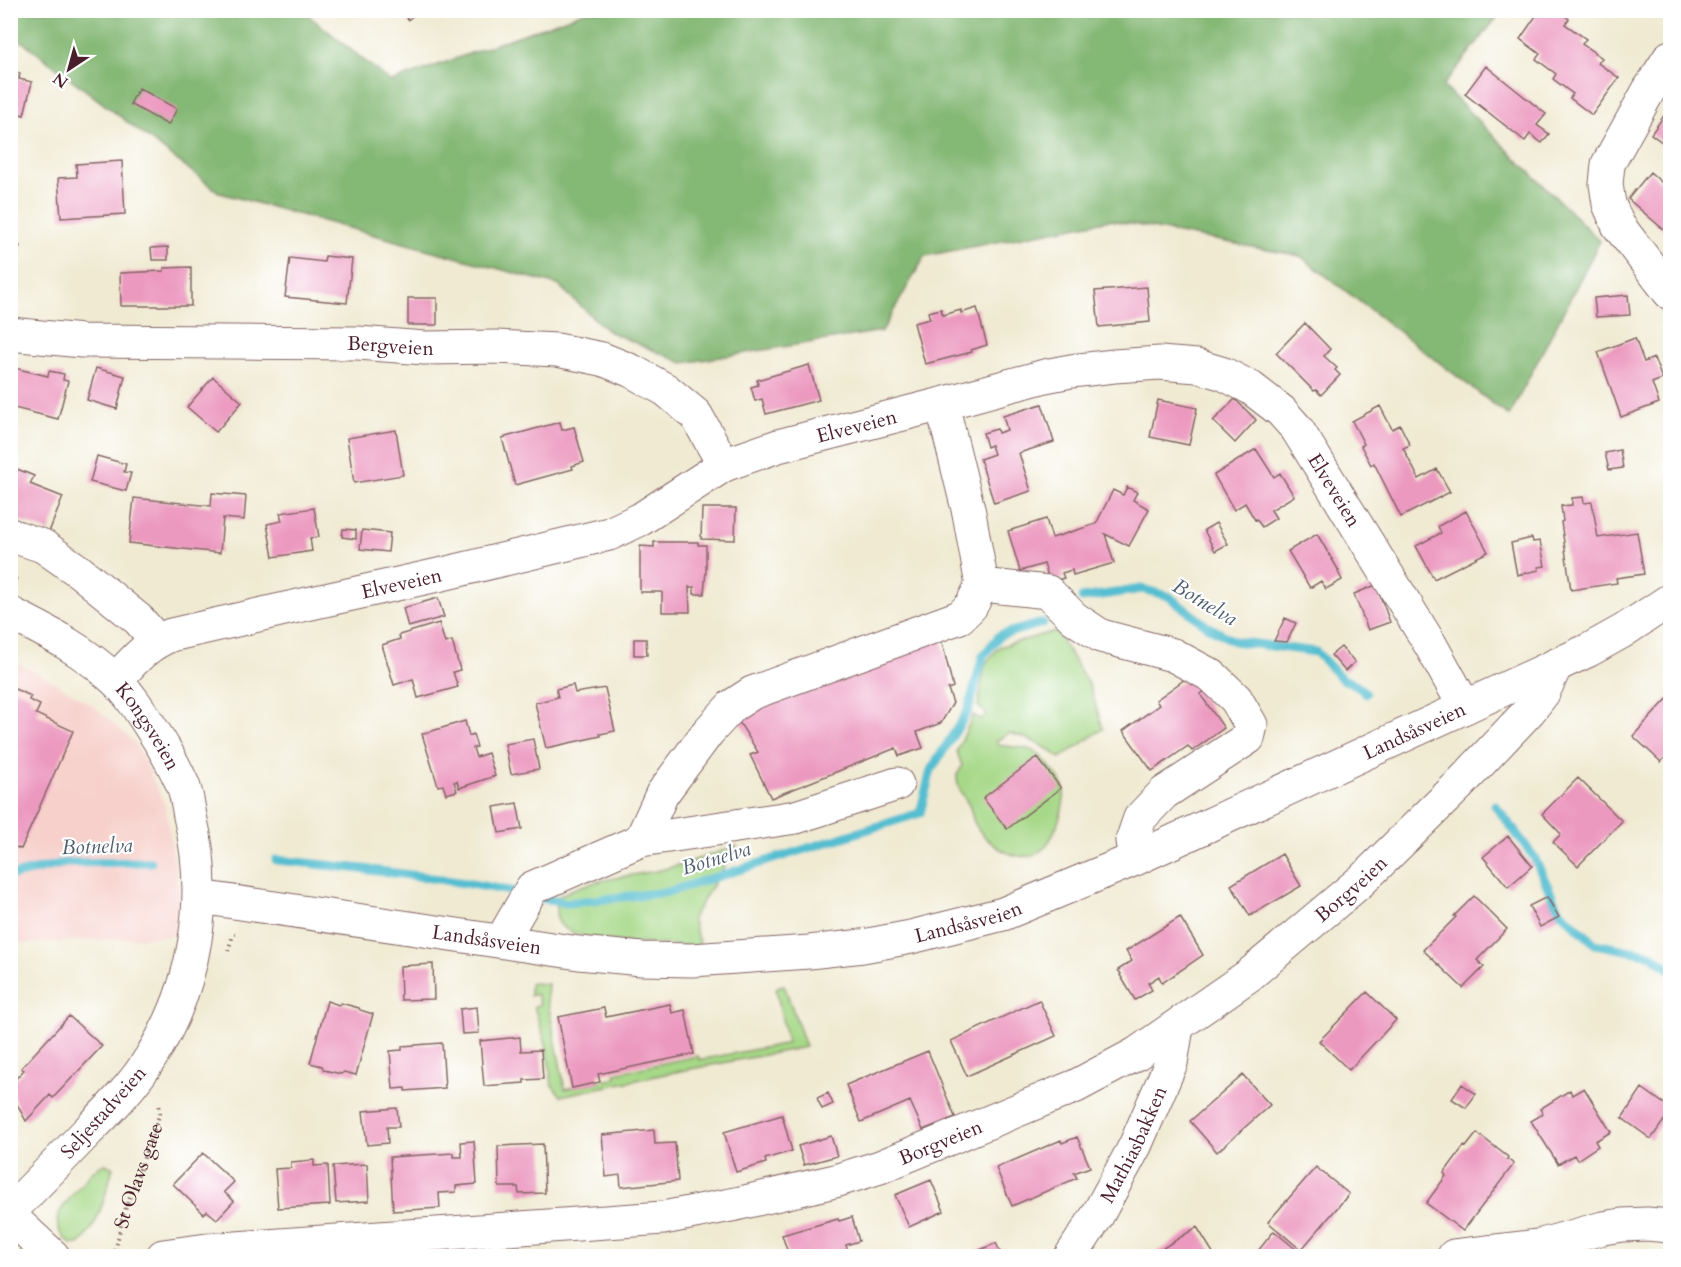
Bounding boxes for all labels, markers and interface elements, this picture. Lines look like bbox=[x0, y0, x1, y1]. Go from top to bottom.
north arrow bbox=[39, 39, 99, 99]
text: N bbox=[49, 67, 73, 93]
street label: Bergveien bbox=[347, 330, 435, 362]
street label: Elveveien bbox=[814, 403, 900, 450]
street label: Elveveien bbox=[1301, 448, 1368, 533]
street label: Elveveien bbox=[359, 561, 445, 606]
water label: Botnelva bbox=[1167, 572, 1243, 633]
street label: Kongsveien bbox=[109, 676, 187, 775]
street label: Landsåsveien bbox=[1359, 695, 1471, 766]
water label: Botnelva bbox=[61, 831, 133, 862]
water label: Botnelva bbox=[678, 834, 754, 883]
street label: Borgveien bbox=[1309, 849, 1394, 928]
street label: Landsåsveien bbox=[912, 894, 1027, 950]
street label: Landsåsveien bbox=[430, 918, 544, 961]
street label: Seljestadveien bbox=[54, 1060, 153, 1165]
street label: Mathiasbakken bbox=[1094, 1081, 1174, 1208]
street label: Borgveien bbox=[895, 1113, 987, 1172]
street label: St Olavs gate bbox=[108, 1119, 169, 1231]

